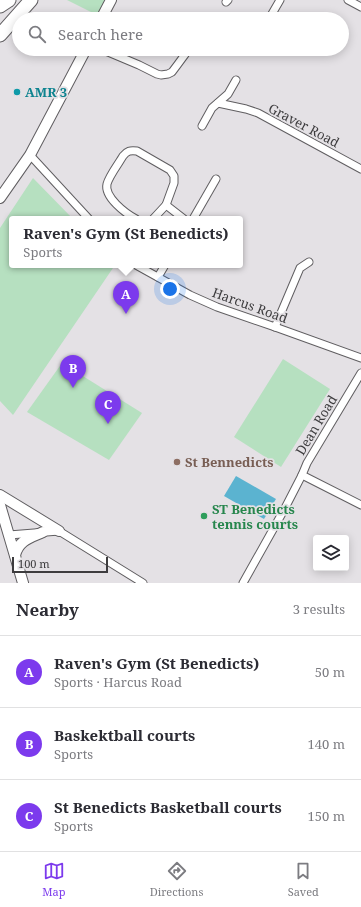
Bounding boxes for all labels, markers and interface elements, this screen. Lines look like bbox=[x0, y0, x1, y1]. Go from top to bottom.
search box bbox=[12, 12, 349, 56]
icon: search bbox=[26, 23, 48, 45]
text: Search here bbox=[58, 24, 143, 44]
place label: AMR 3 bbox=[25, 83, 67, 101]
marker: AMR 3 bbox=[12, 87, 22, 97]
street label: Graver Road bbox=[265, 99, 343, 151]
popup bbox=[9, 216, 243, 268]
text: Raven's Gym (St Benedicts) bbox=[23, 223, 229, 243]
text: Sports bbox=[23, 243, 62, 261]
your location bbox=[160, 279, 180, 299]
pin: A bbox=[113, 281, 139, 314]
street label: Harcus Road bbox=[210, 283, 290, 327]
pin: B bbox=[60, 355, 86, 388]
pin: C bbox=[95, 391, 121, 424]
street label: Dean Road bbox=[291, 392, 341, 458]
place label: St Bennedicts bbox=[185, 453, 274, 471]
marker: St Bennedicts bbox=[172, 457, 182, 467]
place label: ST Benedicts tennis courts bbox=[212, 500, 298, 533]
marker: ST Benedicts tennis courts bbox=[199, 511, 209, 521]
map controls bbox=[313, 535, 349, 571]
button: layers bbox=[313, 535, 349, 571]
scale bar bbox=[12, 555, 108, 574]
text: 100 m bbox=[18, 556, 50, 571]
text: Nearby bbox=[16, 598, 79, 621]
text: 3 results bbox=[293, 600, 345, 618]
text: Raven's Gym (St Benedicts) bbox=[54, 653, 259, 673]
text: A bbox=[24, 663, 34, 681]
text: 50 m bbox=[315, 663, 345, 681]
text: Sports · Harcus Road bbox=[54, 673, 182, 691]
text: Baskektball courts bbox=[54, 725, 195, 745]
text: B bbox=[25, 735, 33, 753]
text: 140 m bbox=[308, 735, 345, 753]
text: Sports bbox=[54, 745, 93, 763]
text: St Benedicts Basketball courts bbox=[54, 797, 282, 817]
text: C bbox=[25, 807, 33, 825]
text: 150 m bbox=[308, 807, 345, 825]
text: Sports bbox=[54, 817, 93, 835]
tab: Map bbox=[42, 860, 65, 899]
tab: Directions bbox=[150, 860, 203, 899]
tab: Saved bbox=[288, 860, 319, 899]

